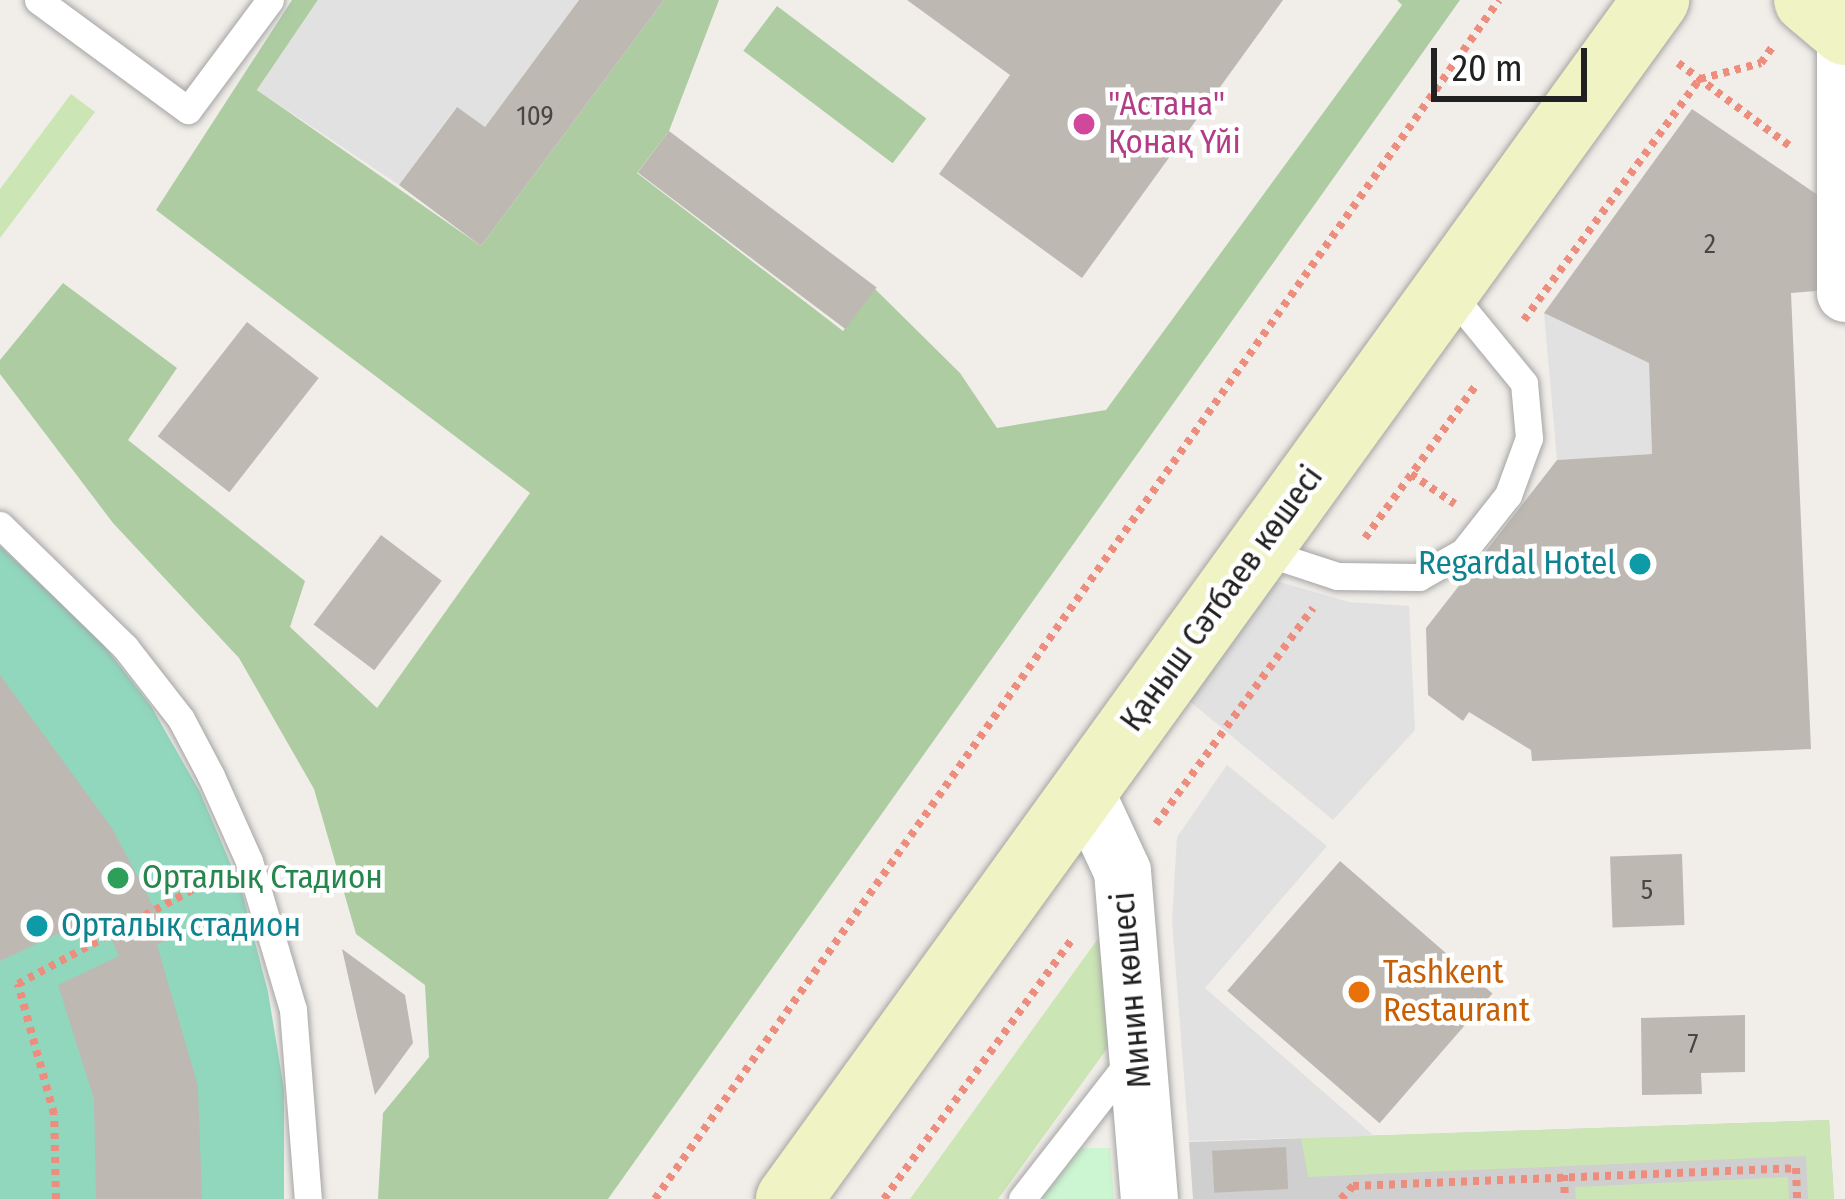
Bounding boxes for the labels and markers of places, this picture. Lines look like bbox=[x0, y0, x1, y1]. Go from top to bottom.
place label: "Астана" Қонақ Үйі bbox=[1108, 85, 1241, 163]
marker: "Астана" Қонақ Үйі bbox=[1071, 111, 1097, 137]
place label: Regardal Hotel bbox=[1418, 544, 1616, 584]
marker: Regardal Hotel bbox=[1627, 551, 1653, 577]
place label: Орталық Стадион bbox=[142, 858, 383, 898]
marker: Орталық Стадион bbox=[105, 865, 131, 891]
place label: Орталық стадион bbox=[61, 906, 301, 946]
marker: Орталық стадион bbox=[24, 913, 50, 939]
place label: Tashkent Restaurant bbox=[1383, 953, 1530, 1031]
marker: Tashkent Restaurant bbox=[1346, 979, 1372, 1005]

